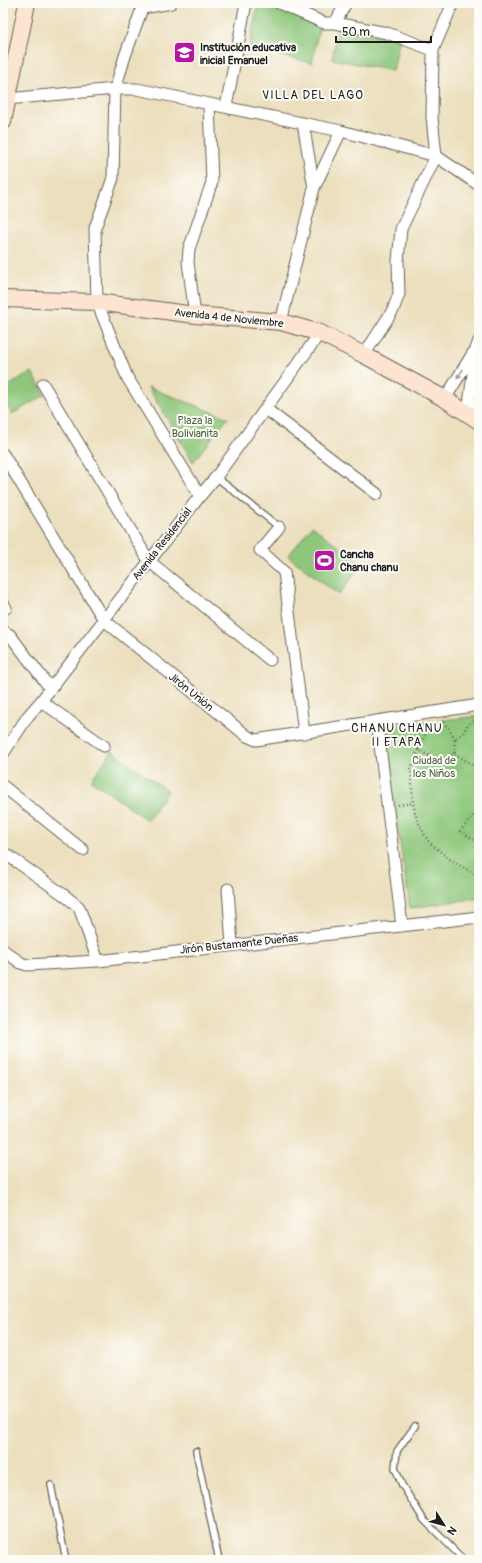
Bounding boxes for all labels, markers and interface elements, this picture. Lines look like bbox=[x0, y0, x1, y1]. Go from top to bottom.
scale bar bbox=[336, 18, 431, 44]
text: 50 m bbox=[342, 25, 370, 40]
school or university icon: Institución educativa inicial Emanuel bbox=[172, 40, 198, 66]
place label: Institución educativa inicial Emanuel bbox=[200, 41, 296, 67]
district label: VILLA DEL LAGO bbox=[262, 88, 364, 103]
street label: Avenida 4 de Noviembre bbox=[174, 306, 285, 330]
one-way arrow bbox=[457, 368, 464, 380]
park label: Plaza la Bolivianita bbox=[172, 414, 218, 440]
street label: Avenida Residencial bbox=[130, 505, 194, 583]
sports icon: Cancha Chanu chanu bbox=[312, 547, 338, 573]
place label: Cancha Chanu chanu bbox=[340, 548, 399, 574]
street label: Jirón Unión bbox=[166, 670, 216, 714]
district label: CHANU CHANU II ETAPA bbox=[351, 721, 443, 750]
park label: Ciudad de los Niños bbox=[412, 754, 456, 780]
street label: Jirón Bustamante Dueñas bbox=[179, 931, 299, 957]
north arrow bbox=[424, 1505, 464, 1545]
text: N bbox=[444, 1524, 459, 1538]

